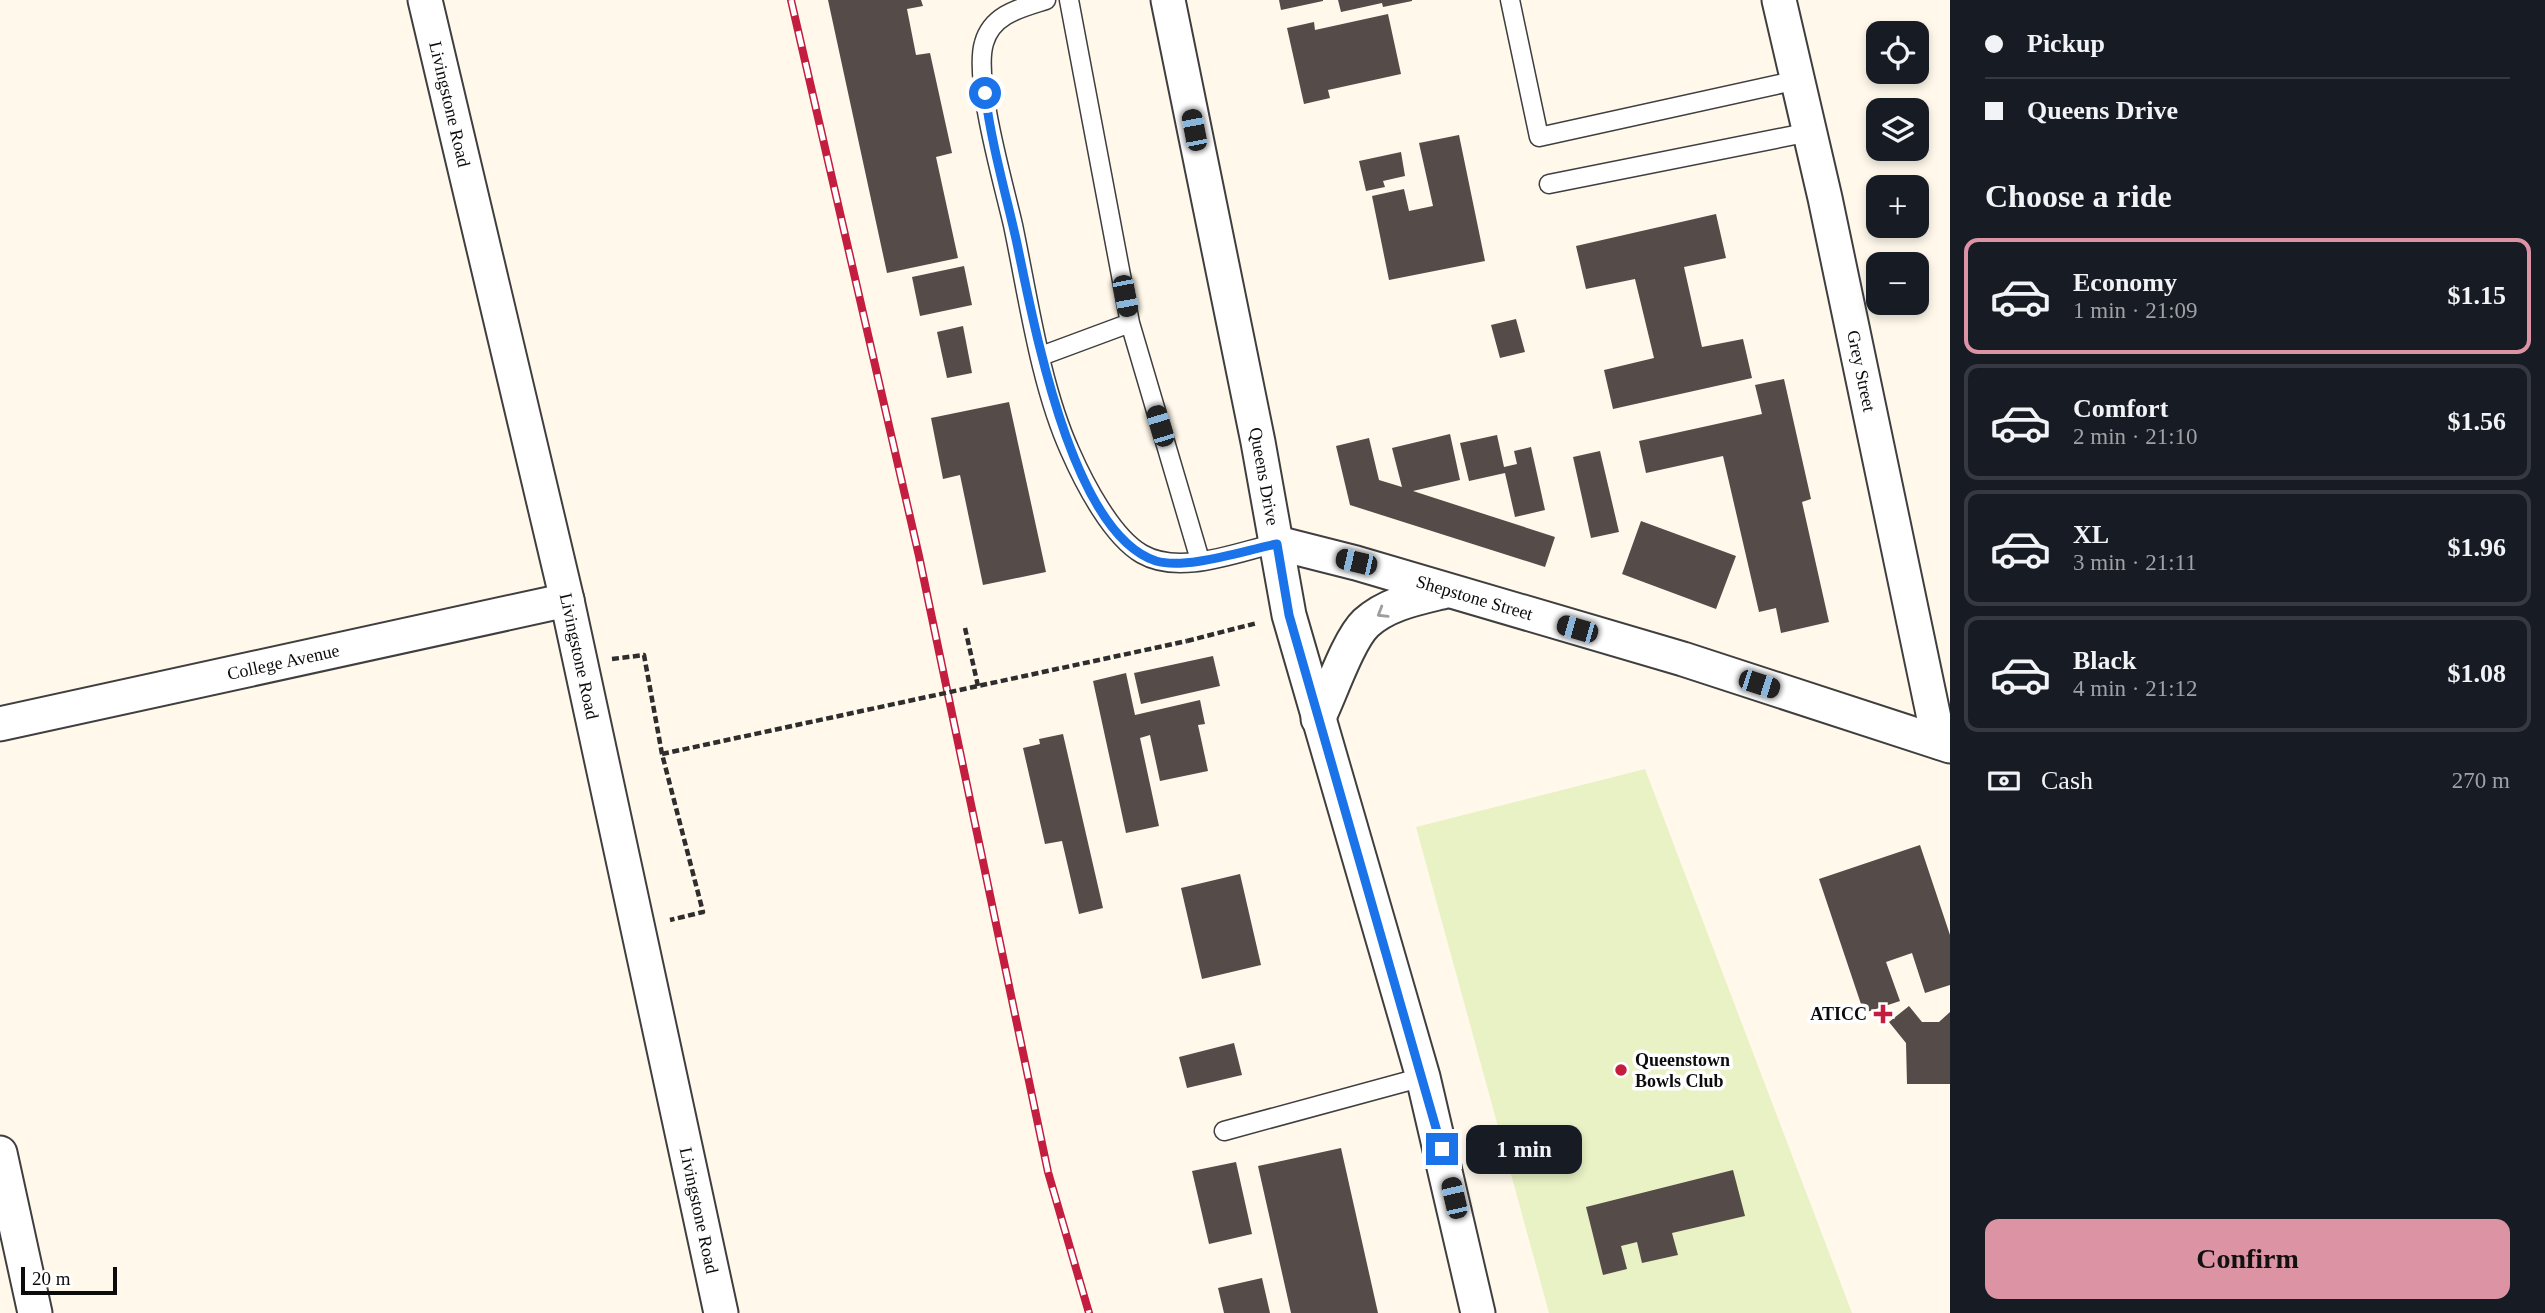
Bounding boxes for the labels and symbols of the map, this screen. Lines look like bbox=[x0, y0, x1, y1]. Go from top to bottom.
street label: Livingstone Road bbox=[425, 39, 474, 169]
route start bbox=[969, 77, 1001, 109]
car bbox=[1180, 107, 1209, 153]
car bbox=[1111, 273, 1140, 319]
street label: Grey Street bbox=[1843, 329, 1880, 413]
car bbox=[1144, 403, 1177, 449]
street label: Queens Drive bbox=[1245, 425, 1283, 527]
car bbox=[1334, 547, 1379, 577]
street label: Shepstone Street bbox=[1414, 571, 1535, 624]
street label: Livingstone Road bbox=[556, 591, 602, 721]
one-way arrow bbox=[1376, 605, 1389, 618]
car bbox=[1554, 613, 1601, 645]
street label: College Avenue bbox=[225, 640, 341, 684]
car bbox=[1736, 668, 1783, 700]
place label: ATICC bbox=[1810, 1004, 1867, 1024]
marker: ATICC bbox=[1873, 1004, 1893, 1024]
place label: Queenstown Bowls Club bbox=[1635, 1050, 1730, 1091]
marker: Queenstown Bowls Club bbox=[1613, 1062, 1629, 1078]
callout: 1 min bbox=[1466, 1124, 1582, 1174]
route end bbox=[1426, 1133, 1458, 1165]
street label: Livingstone Road bbox=[675, 1145, 722, 1275]
car bbox=[1440, 1175, 1469, 1221]
scale bar bbox=[21, 1264, 117, 1296]

